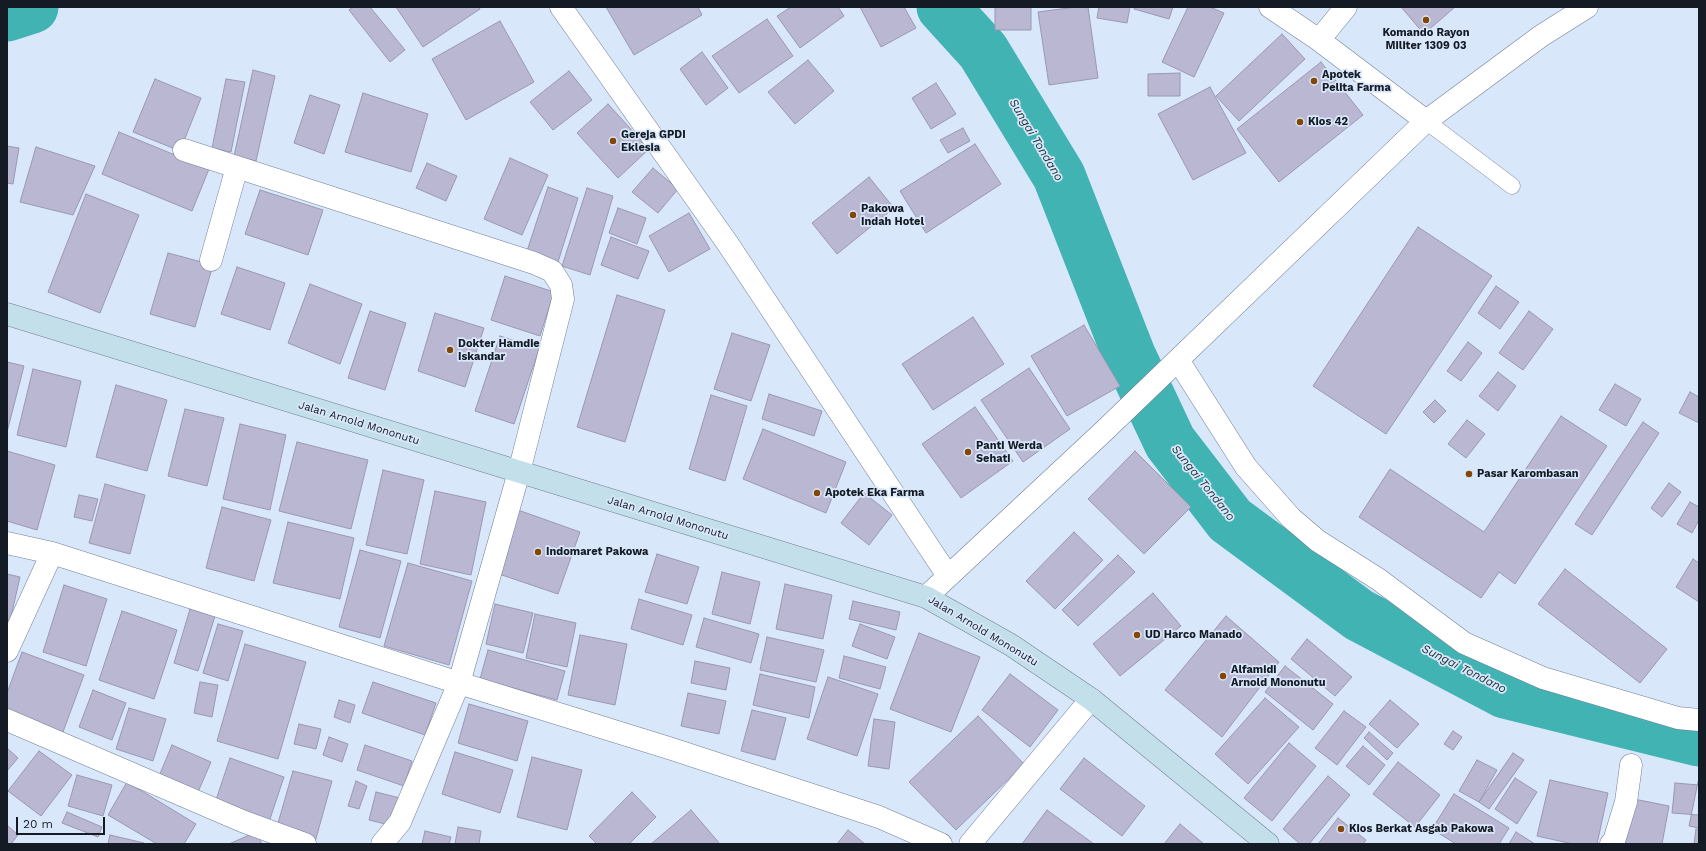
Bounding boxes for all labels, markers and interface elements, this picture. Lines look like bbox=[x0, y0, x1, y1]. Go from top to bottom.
marker: Komando Rayon Militer 1309 03 bbox=[1421, 15, 1431, 25]
place label: Komando Rayon Militer 1309 03 bbox=[1382, 26, 1470, 52]
place label: Apotek Pelita Farma bbox=[1322, 68, 1391, 94]
marker: Apotek Pelita Farma bbox=[1309, 76, 1319, 86]
water label: Sungai Tondano bbox=[1006, 96, 1066, 184]
place label: Kios 42 bbox=[1308, 115, 1348, 129]
marker: Kios 42 bbox=[1295, 117, 1305, 127]
place label: Gereja GPDI Eklesia bbox=[621, 128, 686, 154]
marker: Gereja GPDI Eklesia bbox=[608, 136, 618, 146]
place label: Pakowa Indah Hotel bbox=[861, 202, 924, 228]
marker: Pakowa Indah Hotel bbox=[848, 210, 858, 220]
place label: Dokter Hamdie Iskandar bbox=[458, 337, 540, 363]
marker: Dokter Hamdie Iskandar bbox=[445, 345, 455, 355]
street label: Jalan Arnold Mononutu bbox=[297, 398, 421, 448]
place label: Panti Werda Sehati bbox=[976, 439, 1042, 465]
water label: Sungai Tondano bbox=[1168, 442, 1238, 524]
marker: Panti Werda Sehati bbox=[963, 447, 973, 457]
place label: Pasar Karombasan bbox=[1477, 467, 1579, 481]
marker: Pasar Karombasan bbox=[1464, 469, 1474, 479]
place label: Apotek Eka Farma bbox=[825, 486, 924, 500]
marker: Apotek Eka Farma bbox=[812, 488, 822, 498]
street label: Jalan Arnold Mononutu bbox=[606, 493, 730, 543]
place label: Indomaret Pakowa bbox=[546, 545, 648, 559]
marker: Indomaret Pakowa bbox=[533, 547, 543, 557]
street label: Jalan Arnold Mononutu bbox=[926, 593, 1040, 669]
place label: UD Harco Manado bbox=[1145, 628, 1242, 642]
marker: UD Harco Manado bbox=[1132, 630, 1142, 640]
water label: Sungai Tondano bbox=[1419, 641, 1509, 697]
place label: Alfamidi Arnold Mononutu bbox=[1231, 663, 1325, 689]
marker: Alfamidi Arnold Mononutu bbox=[1218, 671, 1228, 681]
scale bar bbox=[18, 809, 107, 835]
text: 20 m bbox=[23, 817, 53, 831]
place label: Kios Berkat Asgab Pakowa bbox=[1349, 822, 1494, 836]
marker: Kios Berkat Asgab Pakowa bbox=[1336, 824, 1346, 834]

